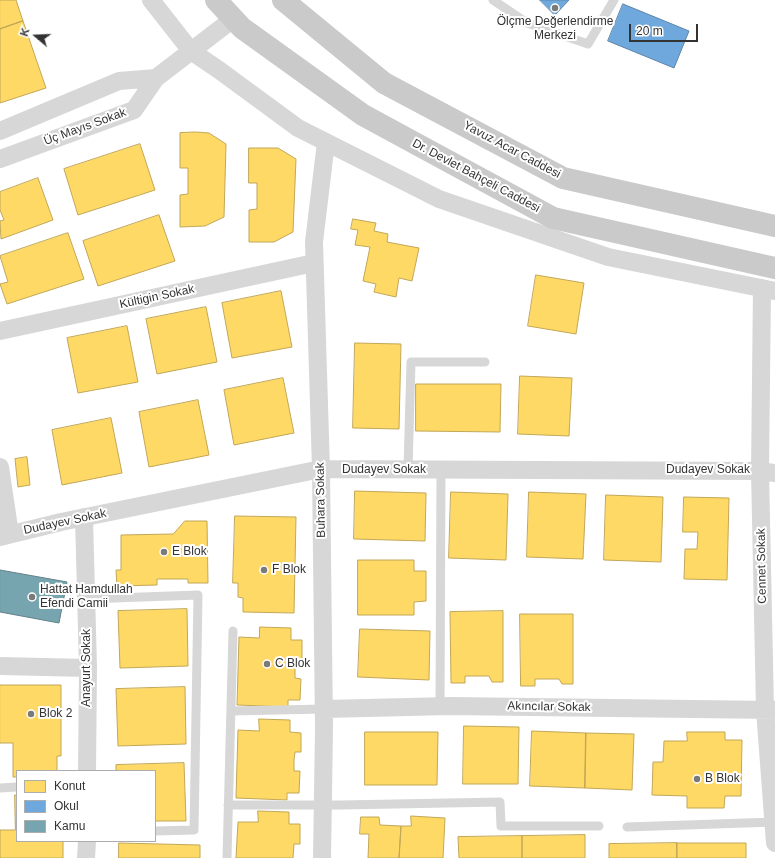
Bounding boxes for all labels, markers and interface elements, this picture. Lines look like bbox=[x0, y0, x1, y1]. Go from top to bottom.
marker: Ölçme Değerlendirme Merkezi bbox=[550, 3, 560, 13]
place label: Ölçme Değerlendirme Merkezi bbox=[497, 15, 613, 43]
north arrow bbox=[16, 16, 56, 56]
scale bar bbox=[631, 16, 700, 42]
text: 20 m bbox=[636, 24, 663, 38]
text: K bbox=[18, 26, 32, 38]
street label: Üç Mayıs Sokak bbox=[42, 105, 128, 149]
street label: Yavuz Acar Caddesi bbox=[461, 118, 563, 182]
street label: Dr. Devlet Bahçeli Caddesi bbox=[410, 136, 542, 216]
street label: Kültigin Sokak bbox=[118, 282, 196, 312]
street label: Buhara Sokak bbox=[313, 462, 329, 538]
street label: Dudayev Sokak bbox=[342, 463, 426, 477]
street label: Dudayev Sokak bbox=[666, 463, 750, 477]
street label: Dudayev Sokak bbox=[22, 506, 108, 538]
street label: Cennet Sokak bbox=[754, 528, 770, 604]
place label: E Blok bbox=[172, 545, 207, 559]
marker: E Blok bbox=[159, 547, 169, 557]
place label: F Blok bbox=[272, 563, 306, 577]
marker: F Blok bbox=[259, 565, 269, 575]
place label: Hattat Hamdullah Efendi Camii bbox=[40, 583, 133, 611]
marker: Hattat Hamdullah Efendi Camii bbox=[27, 592, 37, 602]
street label: Anayurt Sokak bbox=[80, 629, 94, 707]
place label: C Blok bbox=[275, 657, 310, 671]
marker: C Blok bbox=[262, 659, 272, 669]
street label: Akıncılar Sokak bbox=[507, 699, 591, 715]
place label: Blok 2 bbox=[39, 707, 72, 721]
marker: Blok 2 bbox=[26, 709, 36, 719]
legend bbox=[16, 770, 156, 842]
place label: B Blok bbox=[705, 772, 740, 786]
marker: B Blok bbox=[692, 774, 702, 784]
text: Konut bbox=[54, 779, 85, 793]
text: Okul bbox=[54, 799, 79, 813]
text: Kamu bbox=[54, 819, 85, 833]

